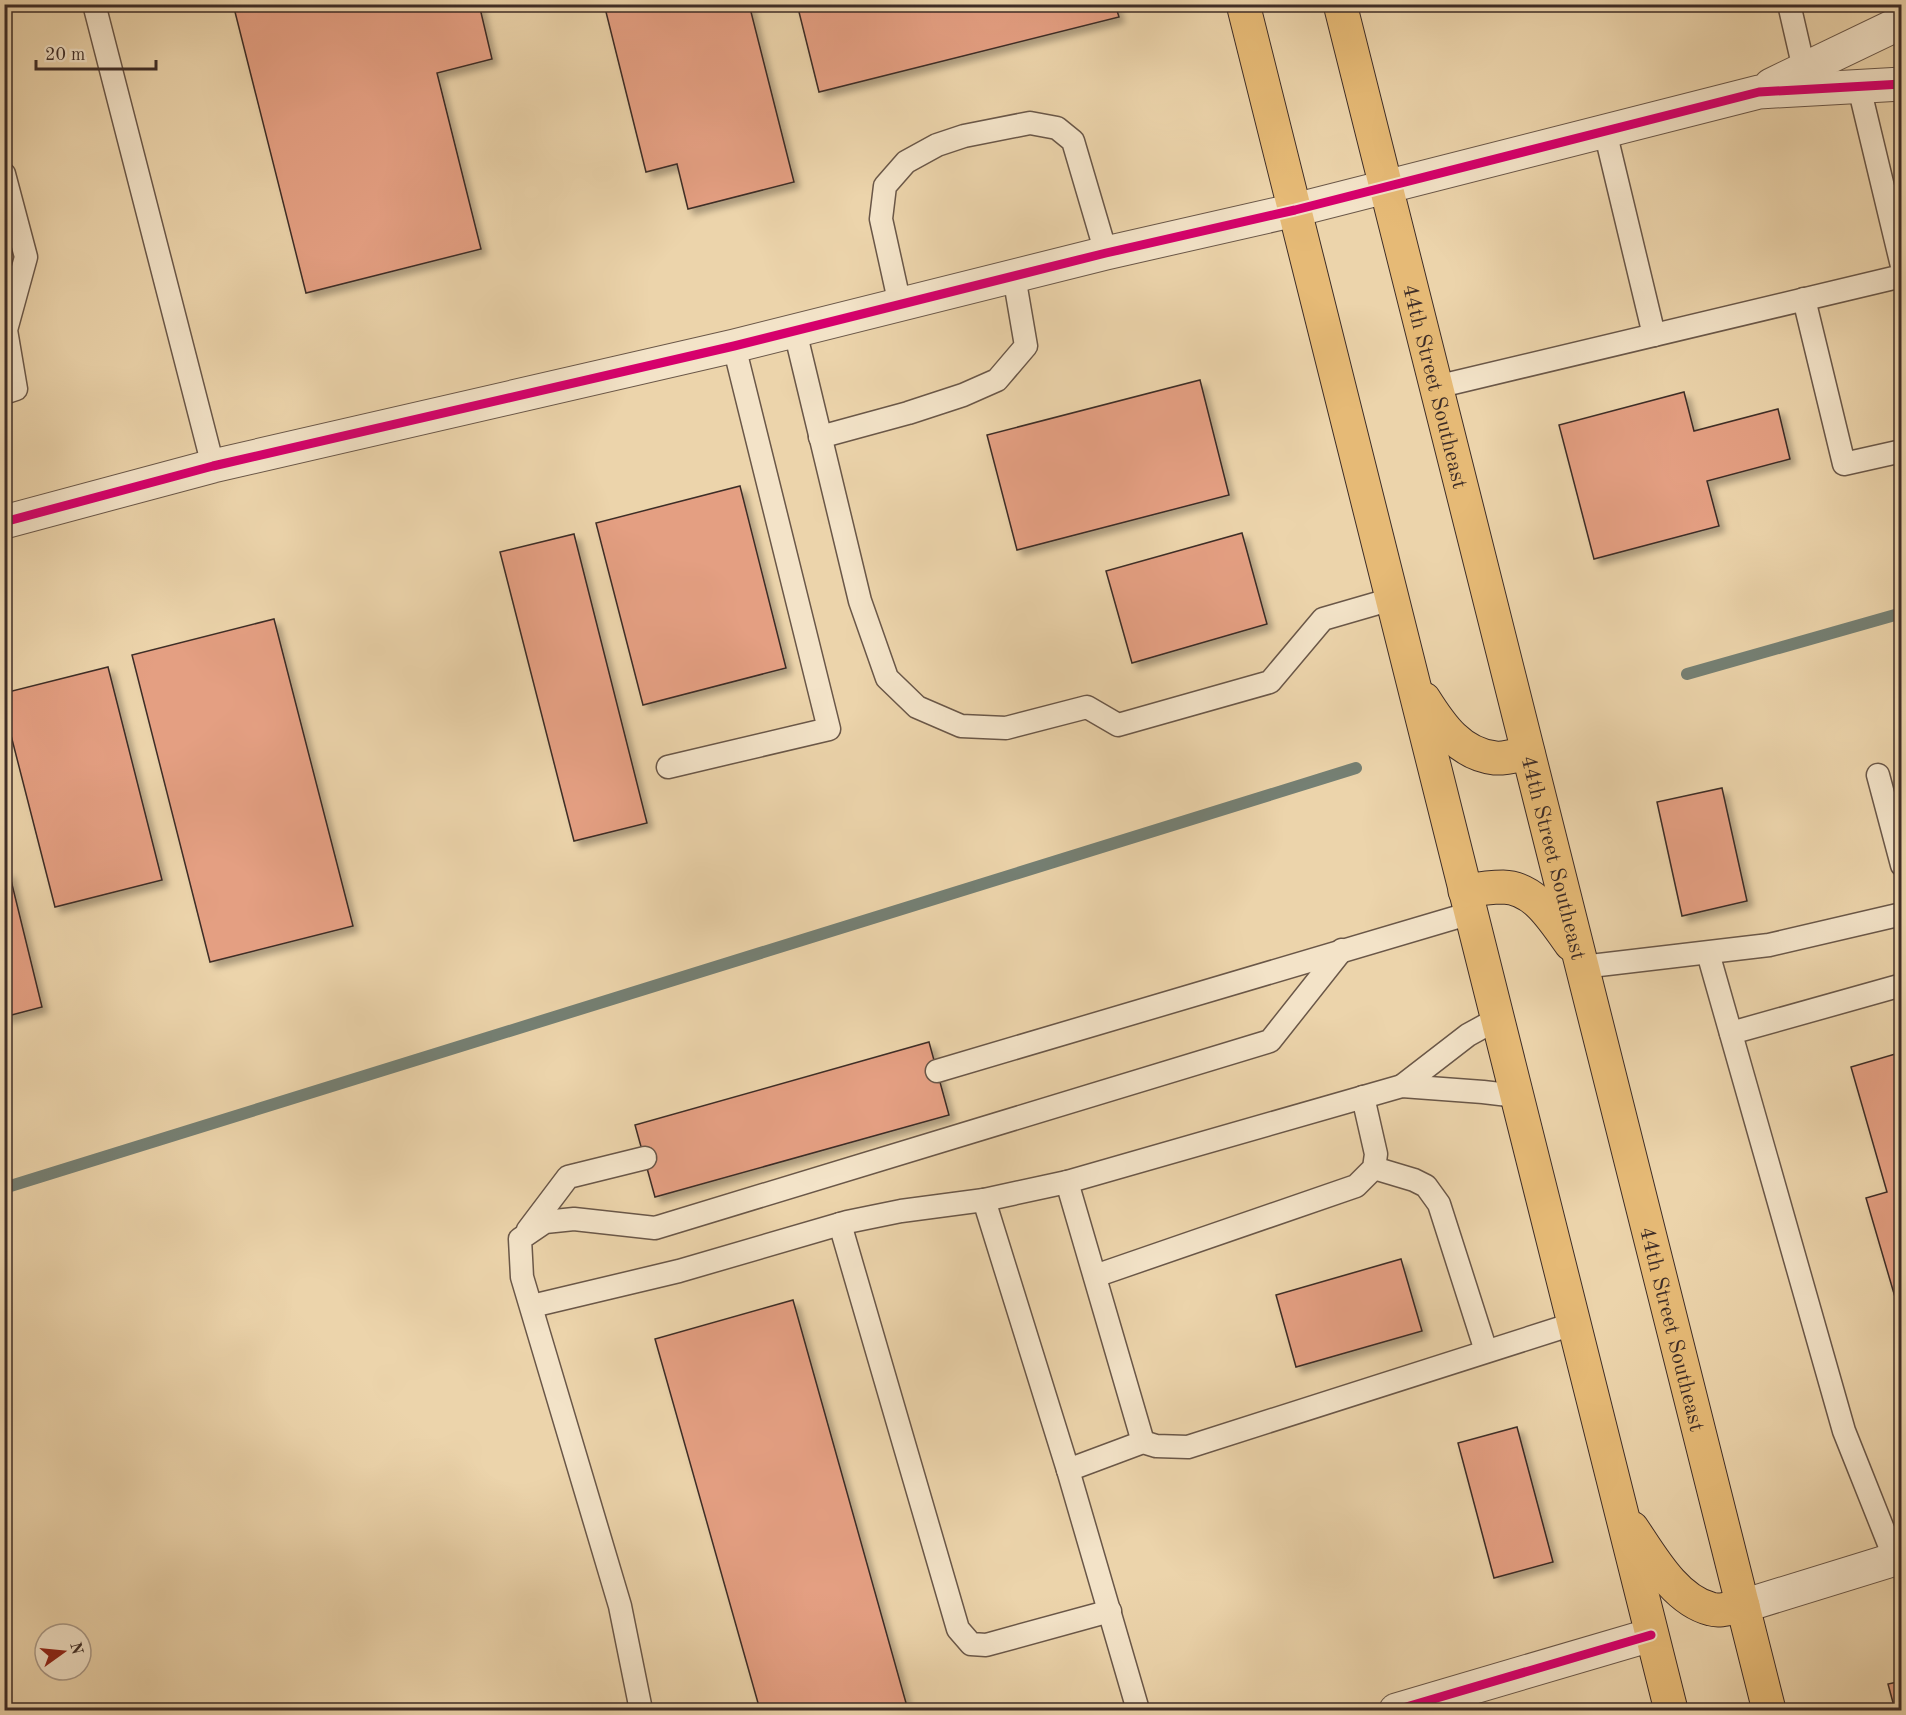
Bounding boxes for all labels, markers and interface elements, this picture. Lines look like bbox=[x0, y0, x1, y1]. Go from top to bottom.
scale bar bbox=[36, 33, 156, 71]
text: 20 m bbox=[45, 46, 85, 64]
street label: 44th Street Southeast bbox=[1398, 282, 1470, 491]
street label: 44th Street Southeast bbox=[1516, 753, 1589, 962]
street label: 44th Street Southeast bbox=[1635, 1225, 1707, 1434]
north arrow bbox=[33, 1622, 93, 1682]
text: N bbox=[66, 1641, 85, 1657]

